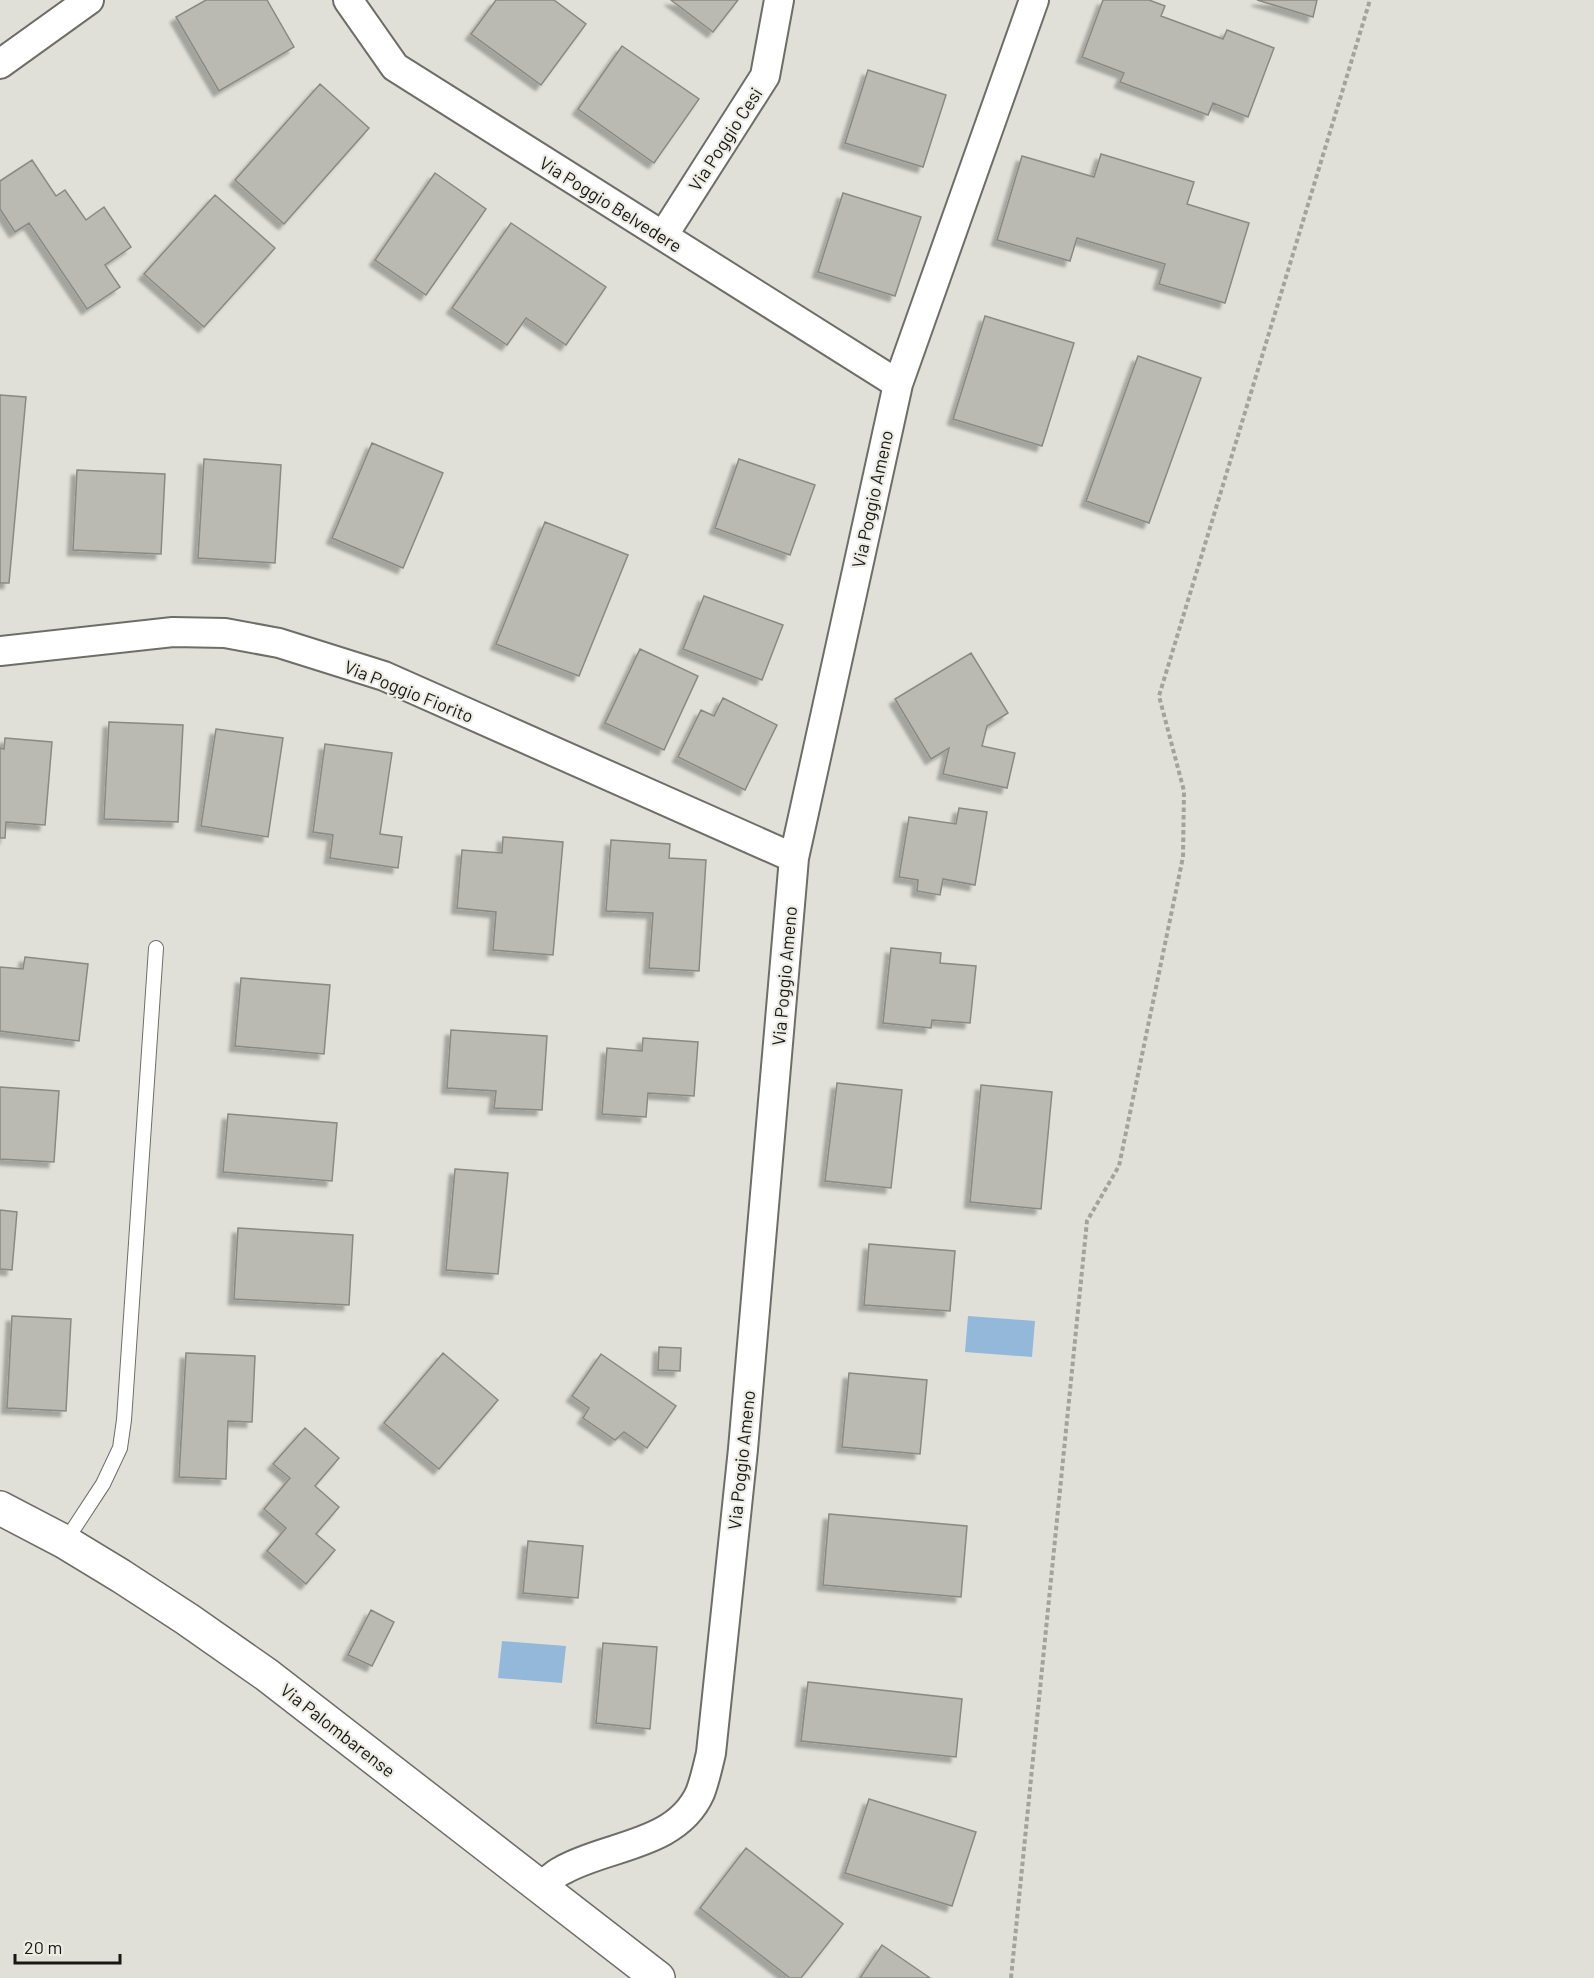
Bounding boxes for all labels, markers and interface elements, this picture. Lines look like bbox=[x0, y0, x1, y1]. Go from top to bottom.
street label: Via Poggio Cesi bbox=[683, 83, 767, 195]
street label: Via Poggio Belvedere bbox=[536, 151, 686, 257]
street label: Via Poggio Ameno bbox=[847, 428, 897, 570]
street label: Via Poggio Fiorito bbox=[341, 655, 477, 727]
street label: Via Poggio Ameno bbox=[767, 905, 801, 1047]
street label: Via Poggio Ameno bbox=[723, 1389, 759, 1531]
street label: Via Palombarense bbox=[276, 1678, 400, 1782]
scale bar bbox=[15, 1927, 120, 1965]
text: 20 m bbox=[24, 1936, 62, 1958]

